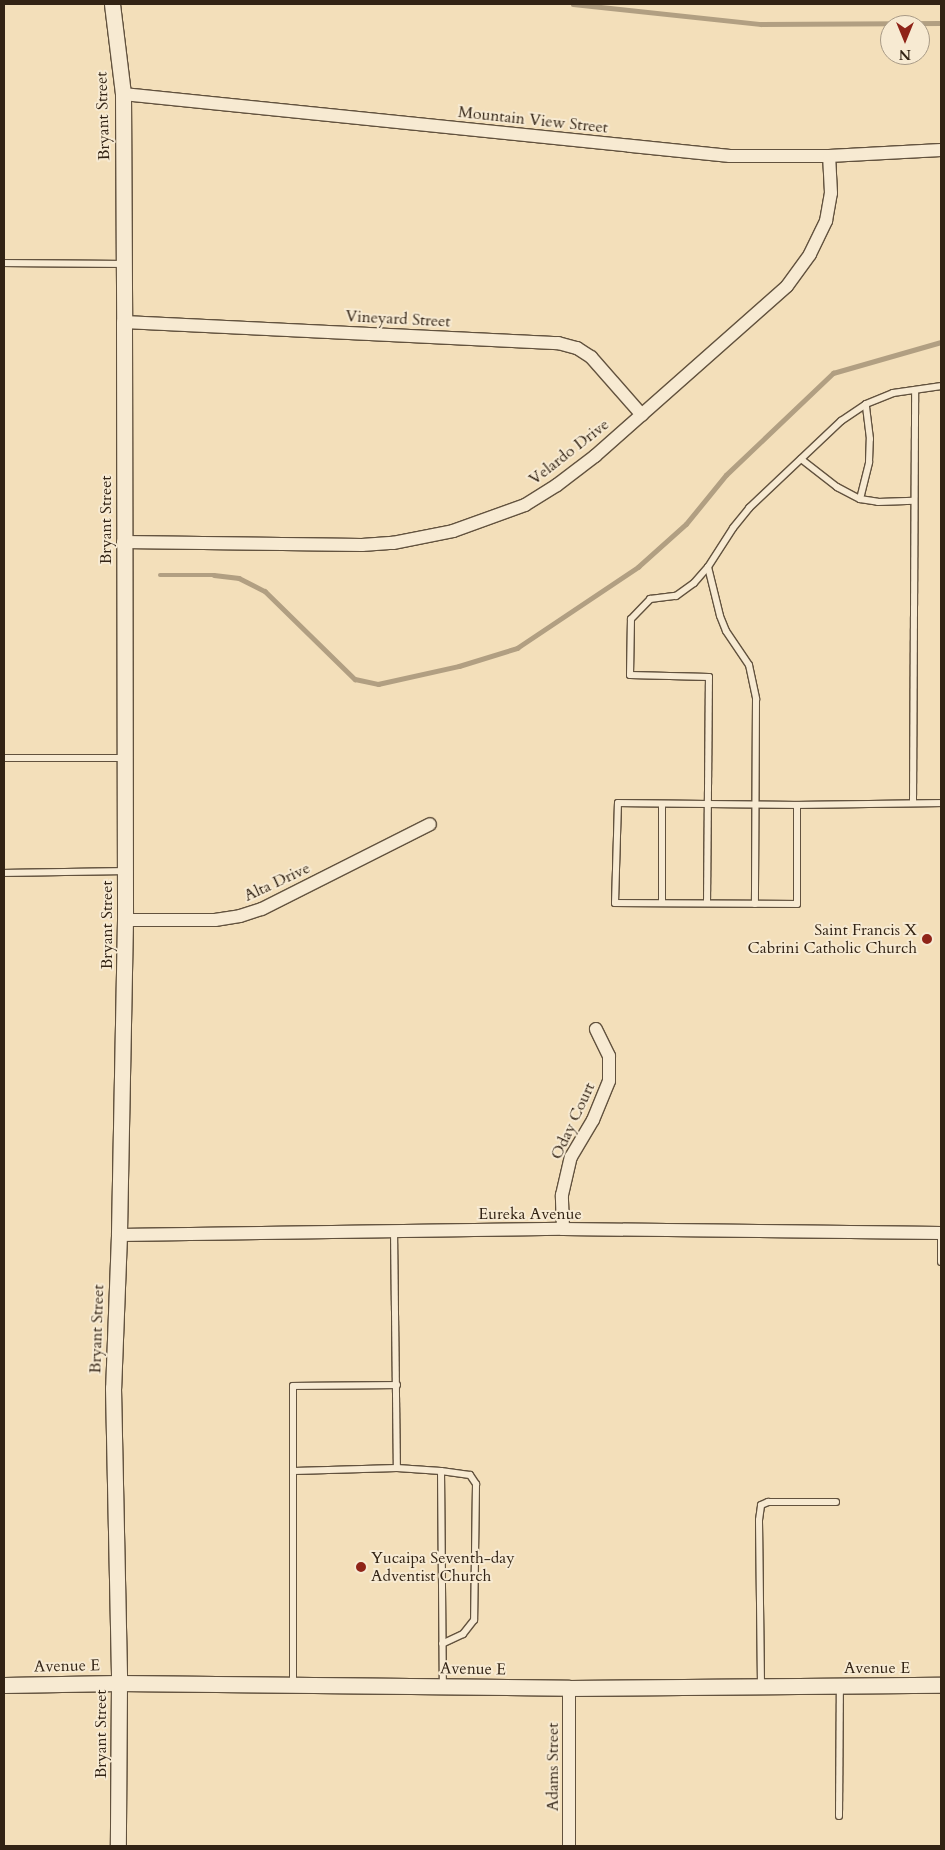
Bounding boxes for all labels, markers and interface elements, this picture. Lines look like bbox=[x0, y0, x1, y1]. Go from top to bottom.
north arrow bbox=[880, 15, 930, 65]
text: N bbox=[899, 45, 911, 64]
street label: Bryant Street bbox=[92, 71, 114, 161]
street label: Mountain View Street bbox=[457, 103, 609, 137]
street label: Vineyard Street bbox=[345, 307, 451, 331]
street label: Velardo Drive bbox=[525, 415, 613, 489]
street label: Bryant Street bbox=[96, 475, 116, 565]
street label: Alta Drive bbox=[241, 858, 313, 906]
street label: Bryant Street bbox=[97, 880, 117, 970]
place label: Saint Francis X Cabrini Catholic Church bbox=[748, 920, 917, 958]
marker: Saint Francis X Cabrini Catholic Church bbox=[921, 933, 933, 945]
street label: Oday Court bbox=[547, 1080, 599, 1162]
street label: Eureka Avenue bbox=[478, 1204, 582, 1224]
street label: Bryant Street bbox=[86, 1284, 108, 1374]
place label: Yucaipa Seventh-day Adventist Church bbox=[371, 1548, 515, 1586]
marker: Yucaipa Seventh-day Adventist Church bbox=[355, 1561, 367, 1573]
street label: Avenue E bbox=[34, 1656, 100, 1676]
street label: Avenue E bbox=[844, 1658, 910, 1678]
street label: Avenue E bbox=[440, 1659, 506, 1679]
street label: Bryant Street bbox=[91, 1689, 111, 1779]
street label: Adams Street bbox=[543, 1723, 563, 1811]

